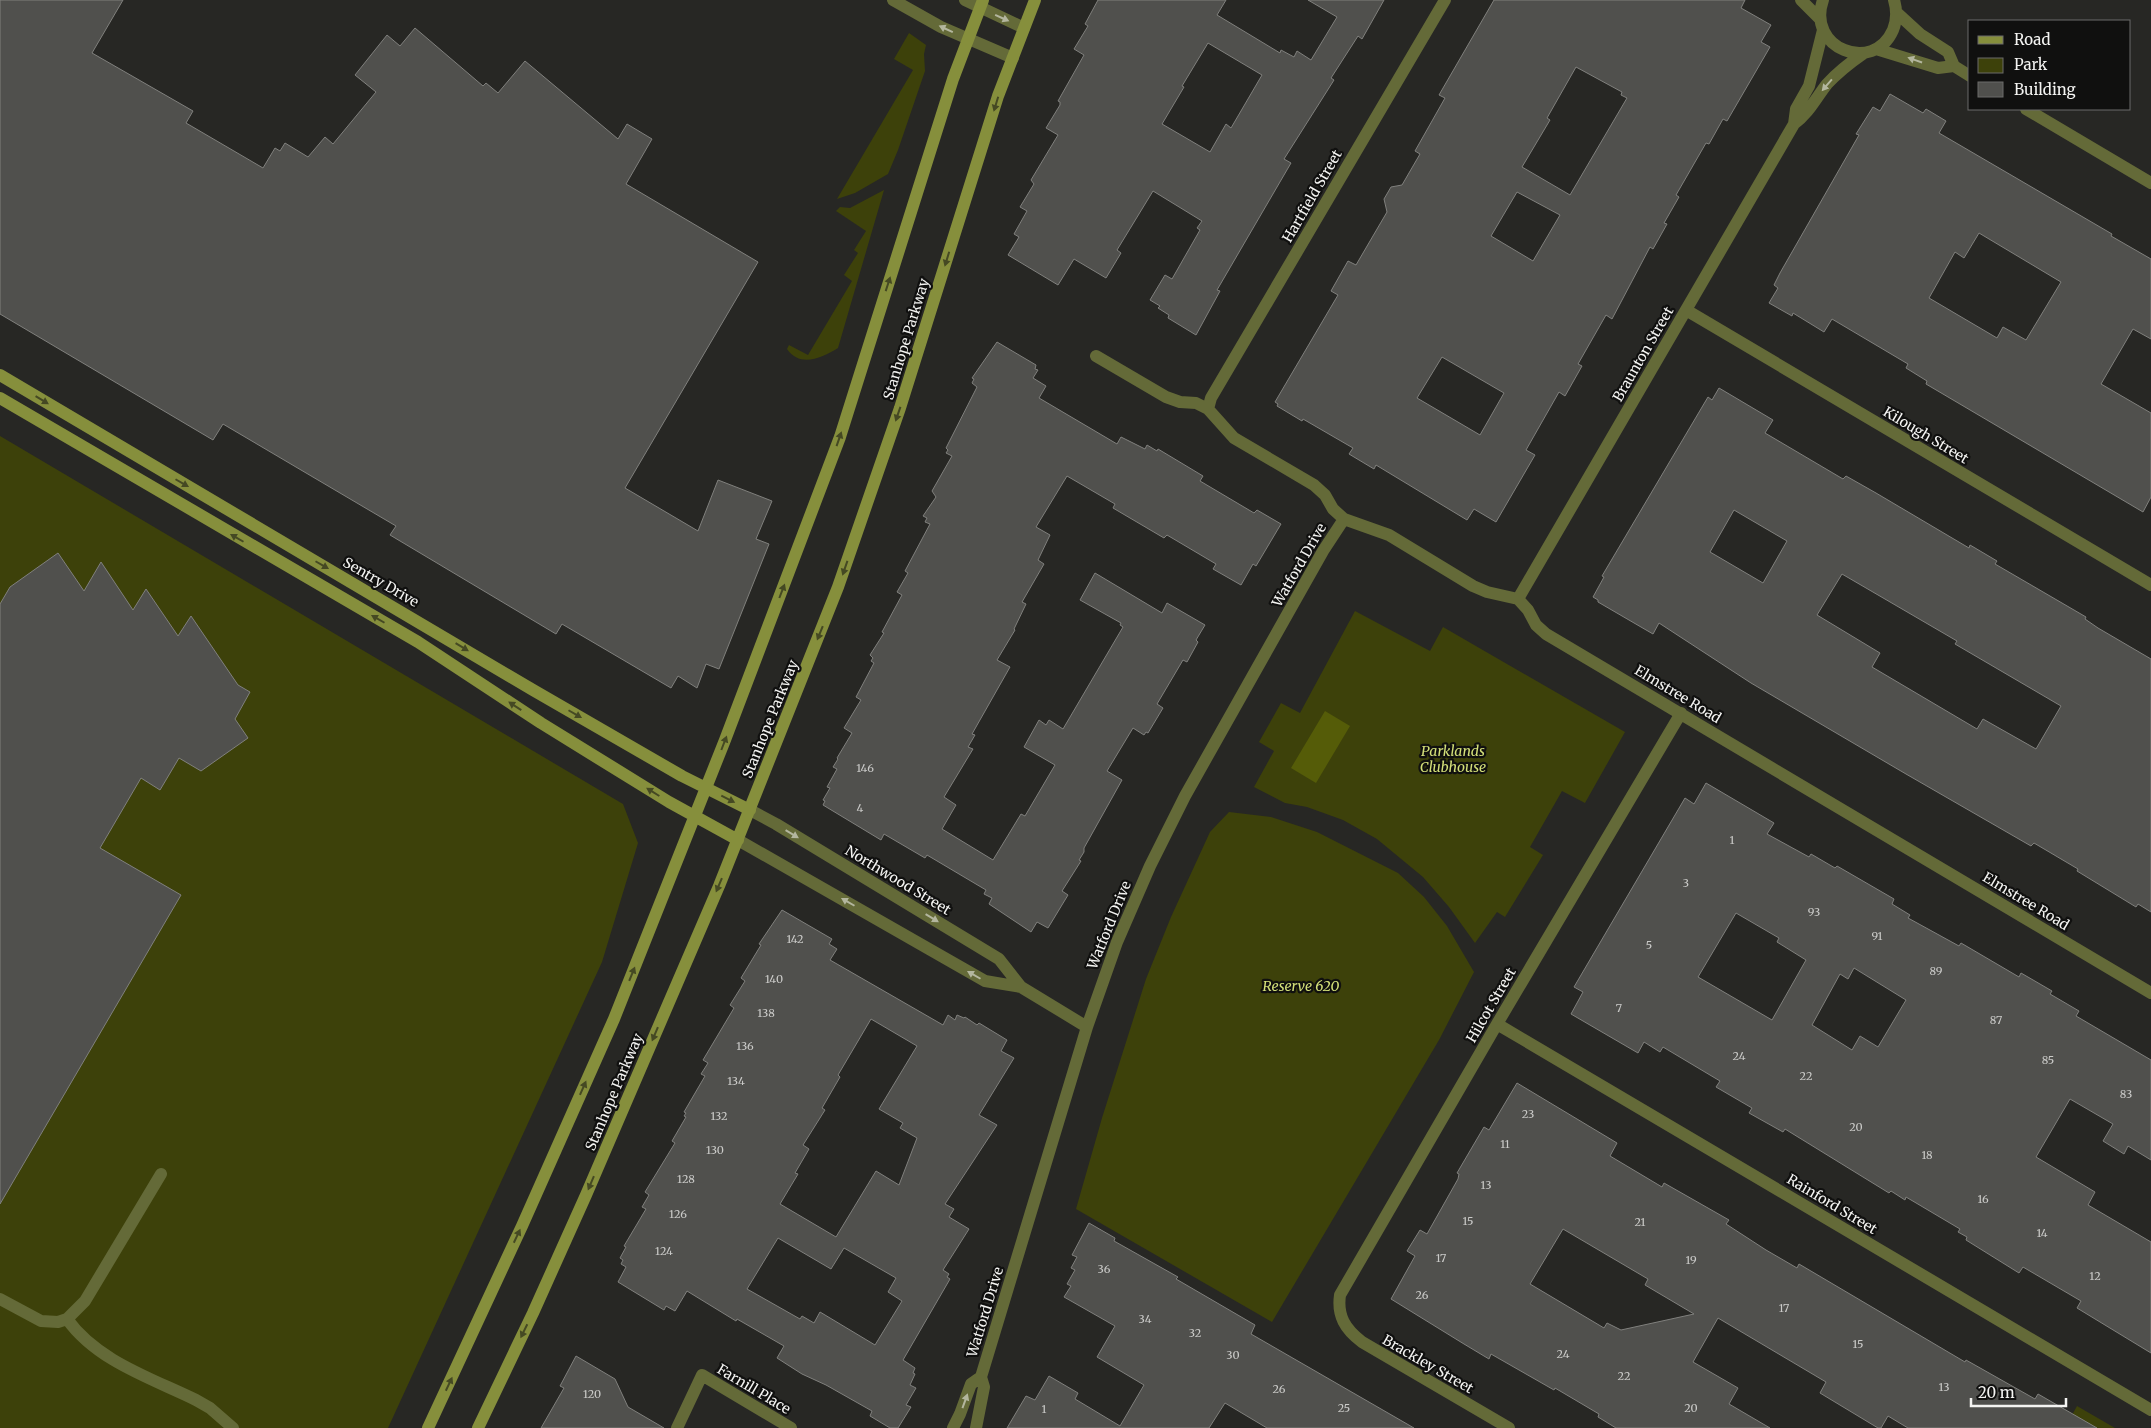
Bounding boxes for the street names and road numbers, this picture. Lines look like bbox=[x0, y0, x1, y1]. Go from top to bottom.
street label: Hartfield Street bbox=[1278, 146, 1346, 246]
street label: Stanhope Parkway bbox=[879, 275, 933, 402]
street label: Braunton Street bbox=[1609, 303, 1678, 405]
street label: Kilough Street bbox=[1880, 402, 1972, 468]
street label: Watford Drive bbox=[1267, 520, 1330, 611]
street label: Sentry Drive bbox=[340, 553, 422, 611]
street label: Stanhope Parkway bbox=[738, 656, 802, 781]
street label: Elmstree Road bbox=[1631, 661, 1725, 727]
street label: Northwood Street bbox=[842, 841, 955, 919]
street label: Elmstree Road bbox=[1979, 868, 2073, 934]
street label: Watford Drive bbox=[1083, 878, 1135, 973]
street label: Hilcot Street bbox=[1462, 964, 1520, 1046]
street label: Stanhope Parkway bbox=[581, 1030, 647, 1153]
street label: Rainford Street bbox=[1784, 1170, 1881, 1238]
street label: Watford Drive bbox=[962, 1265, 1007, 1360]
street label: Brackley Street bbox=[1379, 1331, 1477, 1398]
street label: Farnill Place bbox=[714, 1360, 794, 1418]

